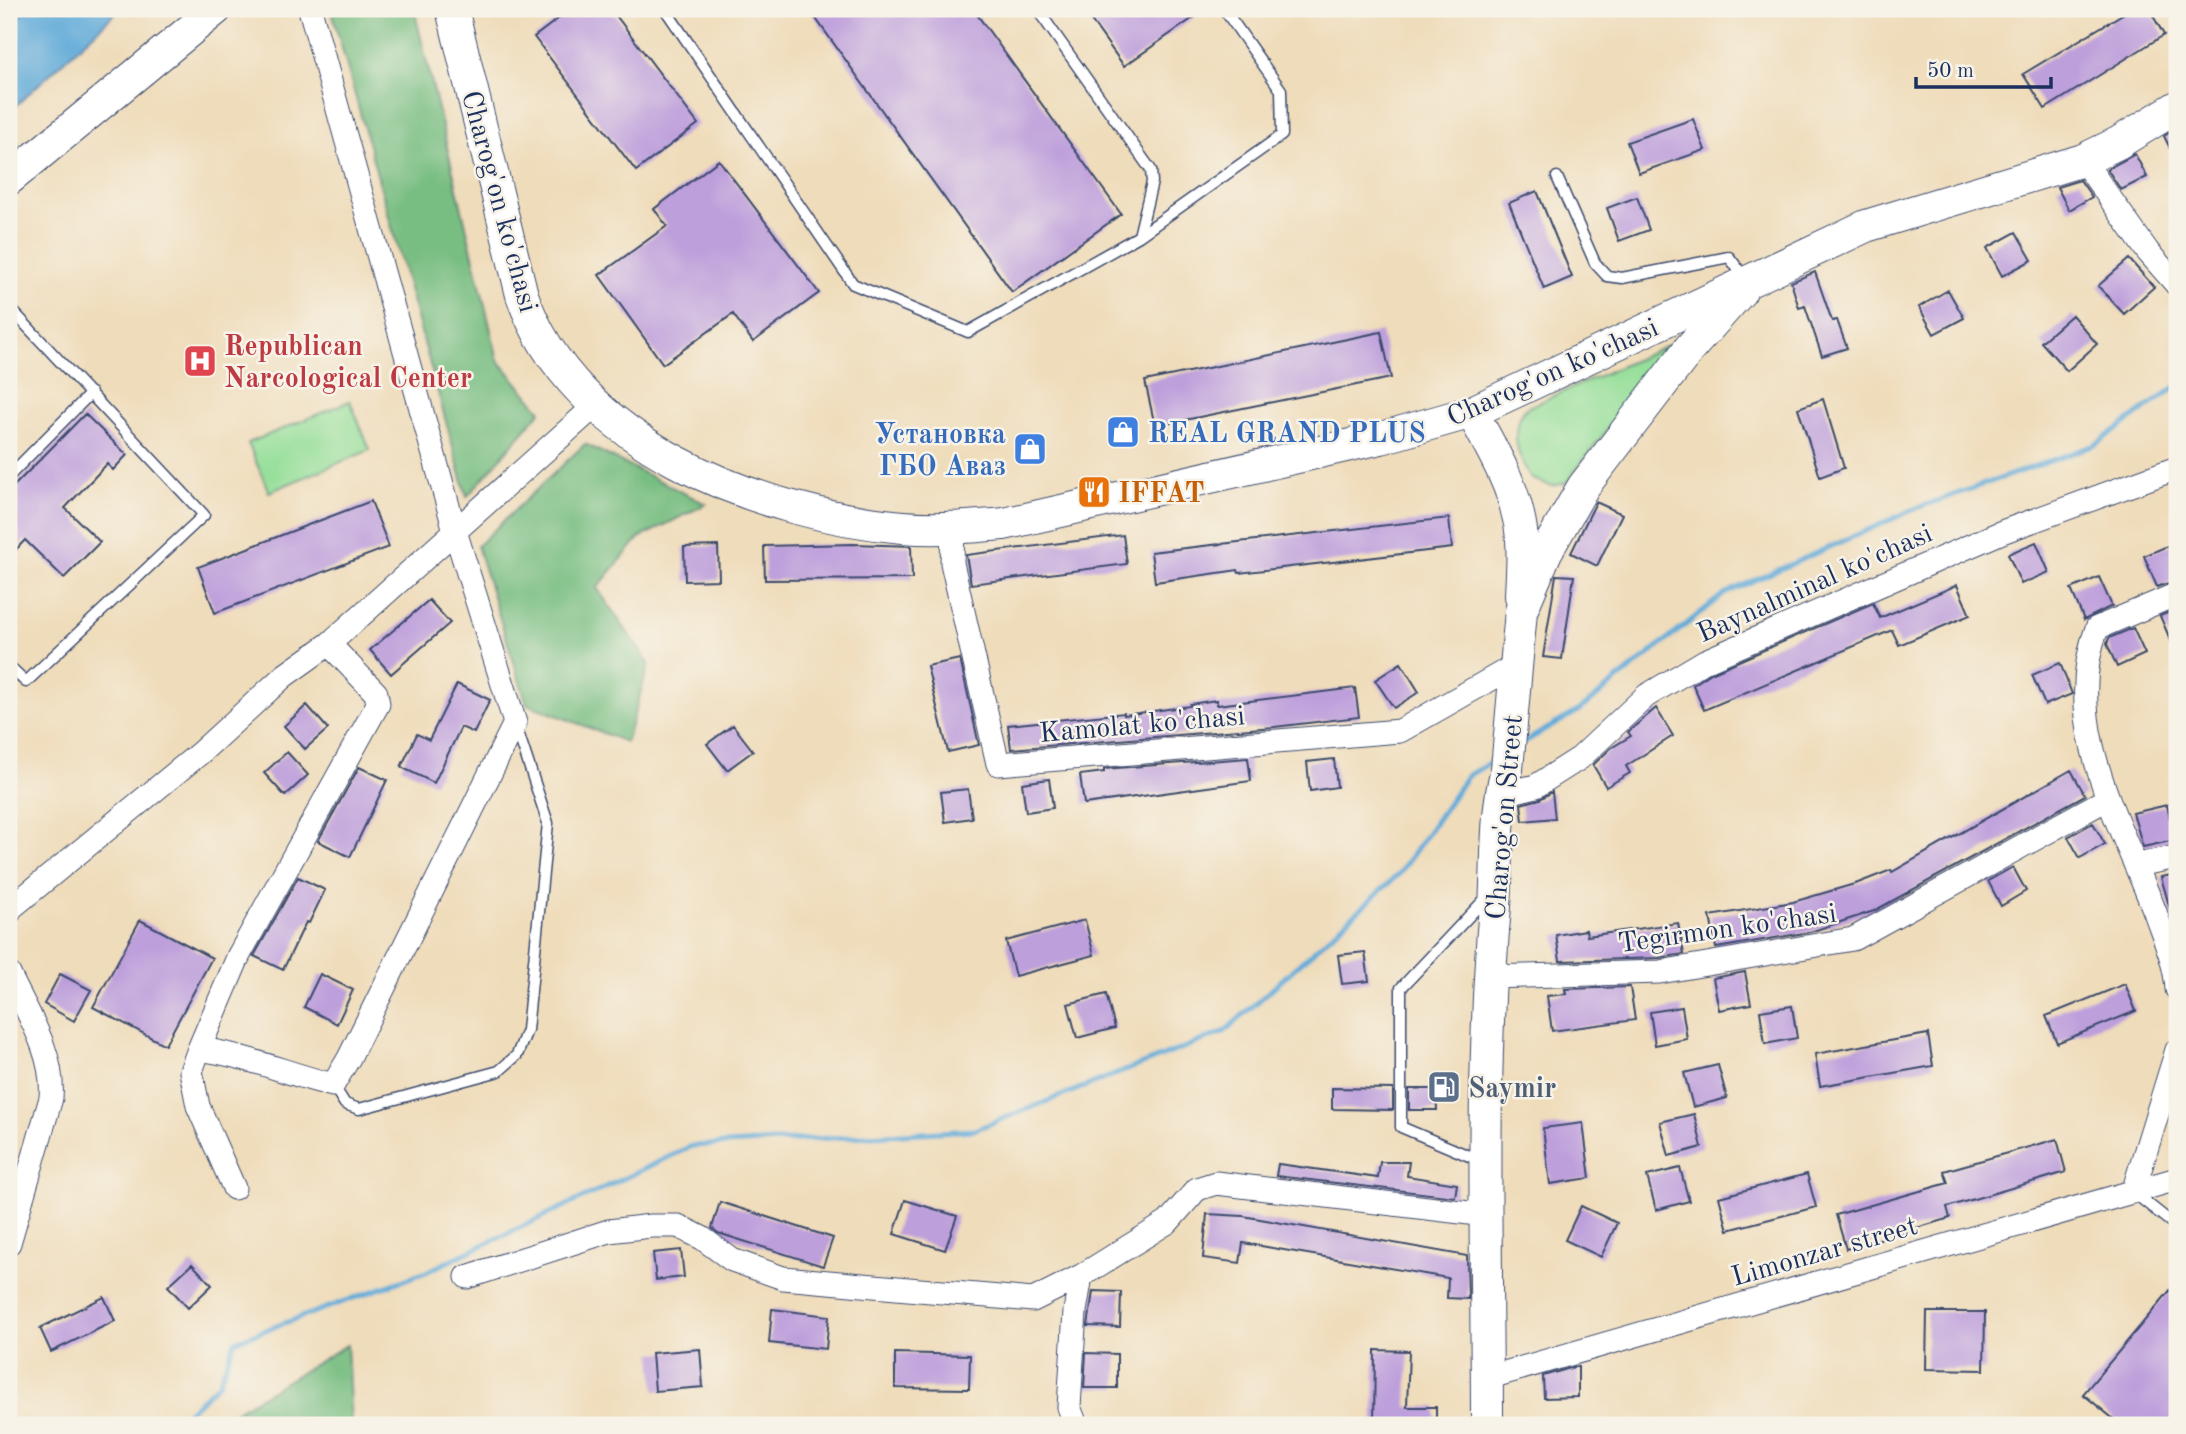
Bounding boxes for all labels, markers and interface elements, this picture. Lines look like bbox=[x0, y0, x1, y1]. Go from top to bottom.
scale bar bbox=[1916, 46, 2051, 90]
text: 50 m bbox=[1927, 61, 1974, 82]
street label: Charog'on ko'chasi bbox=[455, 88, 541, 316]
street label: Charog'on ko'chasi bbox=[1443, 315, 1663, 433]
place label: Republican Narcological Center bbox=[224, 334, 472, 394]
hospital icon: Republican Narcological Center bbox=[181, 342, 219, 380]
shop icon: REAL GRAND PLUS bbox=[1104, 413, 1142, 451]
place label: REAL GRAND PLUS bbox=[1148, 421, 1426, 449]
place label: Установка ГБО Аваз bbox=[874, 422, 1006, 482]
shop icon: Установка ГБО Аваз bbox=[1011, 430, 1049, 468]
restaurant icon: IFFAT bbox=[1075, 473, 1113, 511]
place label: IFFAT bbox=[1118, 481, 1205, 509]
street label: Baynalminal ko'chasi bbox=[1693, 520, 1937, 649]
street label: Kamolat ko'chasi bbox=[1038, 703, 1246, 749]
street label: Charog'on Street bbox=[1483, 713, 1529, 921]
street label: Tegirmon ko'chasi bbox=[1616, 901, 1838, 959]
fuel station icon: Saymir bbox=[1425, 1068, 1463, 1106]
place label: Saymir bbox=[1468, 1076, 1556, 1104]
street label: Limonzar street bbox=[1729, 1213, 1921, 1293]

